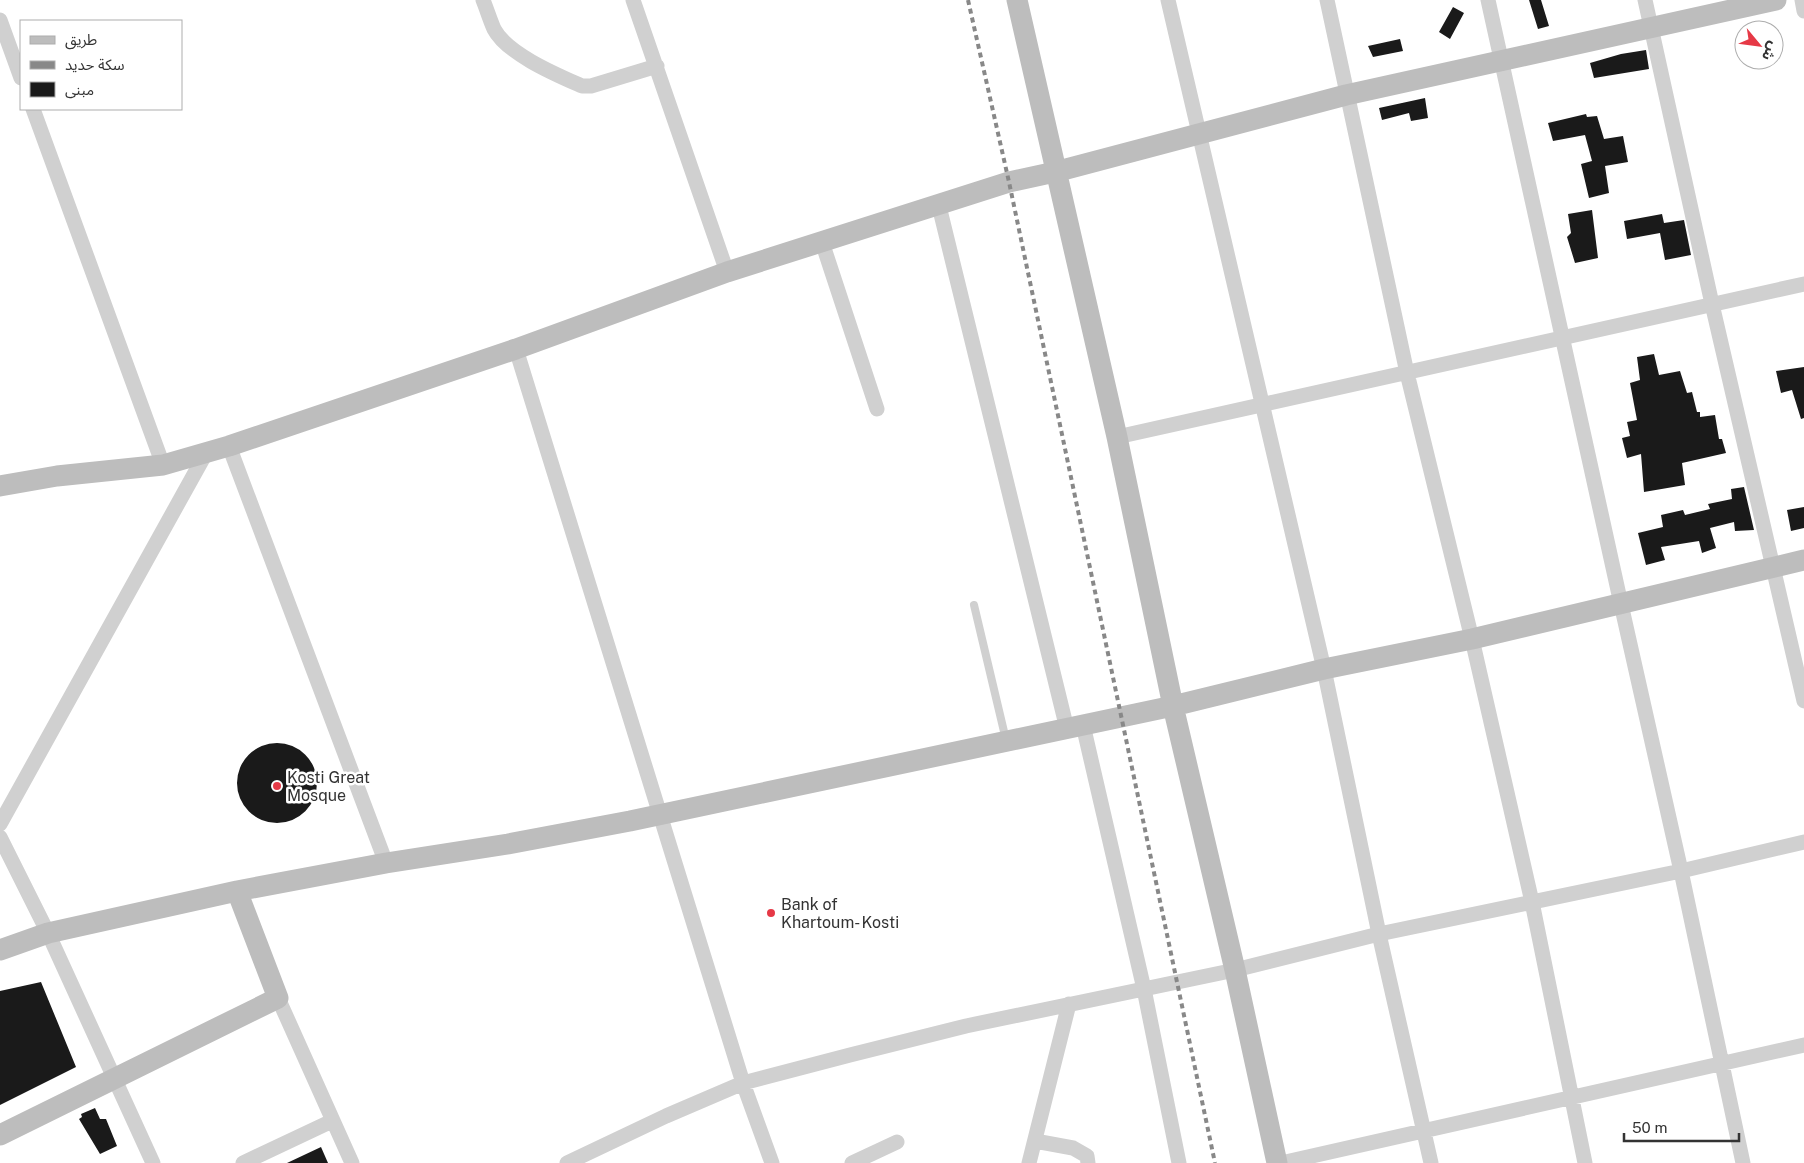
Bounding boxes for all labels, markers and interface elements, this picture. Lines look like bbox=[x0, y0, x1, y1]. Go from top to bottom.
legend bbox=[20, 20, 182, 110]
north arrow bbox=[1734, 20, 1784, 70]
text: طريق bbox=[65, 31, 97, 50]
text: ش bbox=[1759, 39, 1782, 64]
text: سكة حديد bbox=[65, 56, 125, 73]
text: مبنى bbox=[65, 81, 94, 99]
place label: Kosti Great Mosque bbox=[287, 768, 370, 805]
marker: Kosti Great Mosque bbox=[271, 780, 283, 792]
place label: Bank of Khartoum- Kosti bbox=[781, 895, 899, 932]
marker: Bank of Khartoum- Kosti bbox=[765, 907, 777, 919]
scale bar bbox=[1624, 1110, 1739, 1142]
text: 50 m bbox=[1632, 1119, 1667, 1136]

